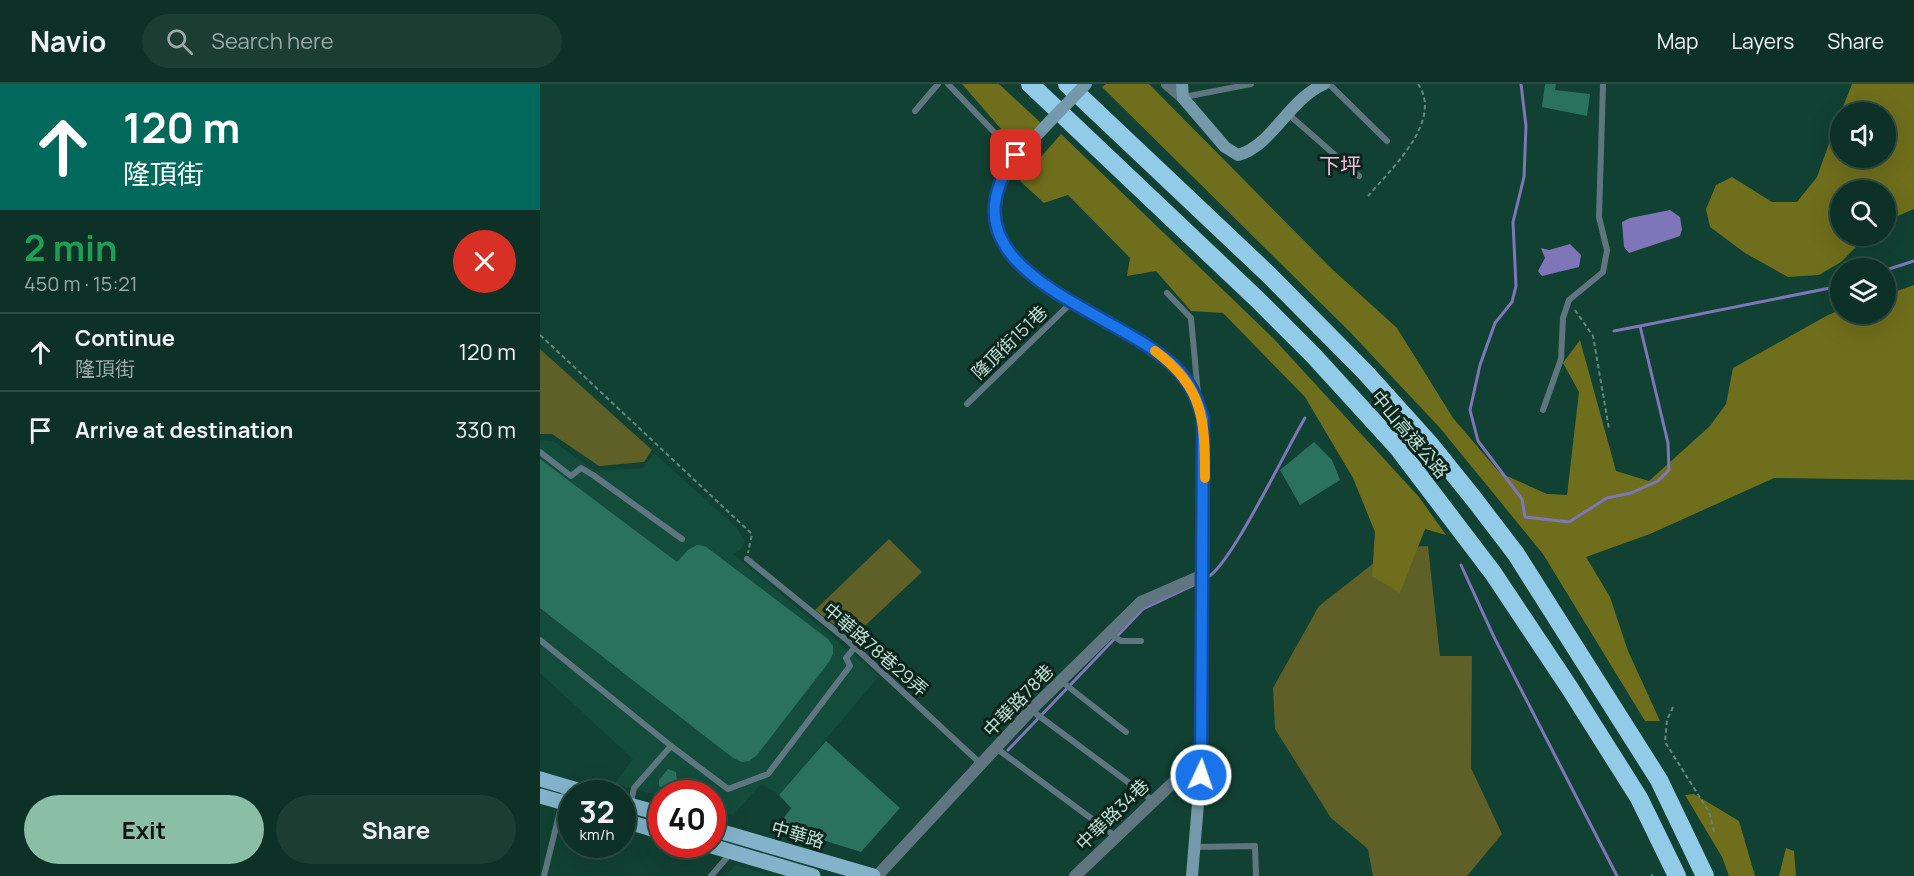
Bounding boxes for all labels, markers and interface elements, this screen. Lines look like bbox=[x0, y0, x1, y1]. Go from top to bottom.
search box bbox=[142, 14, 562, 68]
text: Navio bbox=[30, 22, 106, 60]
icon: search bbox=[163, 25, 196, 58]
text: Search here bbox=[211, 26, 334, 56]
text: Map bbox=[1657, 27, 1698, 55]
text: Layers bbox=[1731, 27, 1794, 55]
text: Share bbox=[1827, 27, 1884, 55]
text: 120 m bbox=[123, 98, 240, 156]
map controls bbox=[1830, 102, 1896, 324]
button: sound bbox=[1830, 102, 1896, 168]
icon: ahead bbox=[24, 108, 102, 186]
pin bbox=[990, 129, 1041, 180]
icon: arrive bbox=[999, 138, 1032, 171]
district label: 下坪 bbox=[1319, 151, 1361, 179]
text: 隆頂街 bbox=[123, 155, 204, 192]
button: search bbox=[1830, 180, 1896, 246]
text: 2 min bbox=[24, 223, 118, 272]
button: close bbox=[453, 230, 516, 293]
button: layers bbox=[1830, 258, 1896, 324]
text: 450 m · 15:21 bbox=[24, 270, 138, 297]
street label: 隆頂街151巷 bbox=[966, 300, 1052, 384]
text: Continue bbox=[75, 323, 175, 353]
icon: ahead bbox=[24, 336, 57, 369]
text: 120 m bbox=[458, 337, 516, 367]
text: 隆頂街 bbox=[75, 355, 135, 382]
street label: 中山高速公路 bbox=[1366, 385, 1454, 483]
icon: arrive bbox=[24, 414, 57, 447]
text: Arrive at destination bbox=[75, 415, 293, 445]
text: 330 m bbox=[455, 415, 516, 445]
street label: 中華路78巷29弄 bbox=[819, 597, 933, 701]
street label: 中華路78巷 bbox=[978, 659, 1058, 741]
position arrow bbox=[1169, 743, 1233, 807]
street label: 中華路34巷 bbox=[1070, 773, 1154, 855]
speed limit sign: 40 bbox=[648, 780, 726, 858]
text: 32 bbox=[579, 791, 615, 832]
button: Exit bbox=[24, 795, 264, 864]
button: Share bbox=[276, 795, 516, 864]
street label: 中華路 bbox=[769, 815, 827, 853]
text: km/h bbox=[580, 824, 614, 845]

